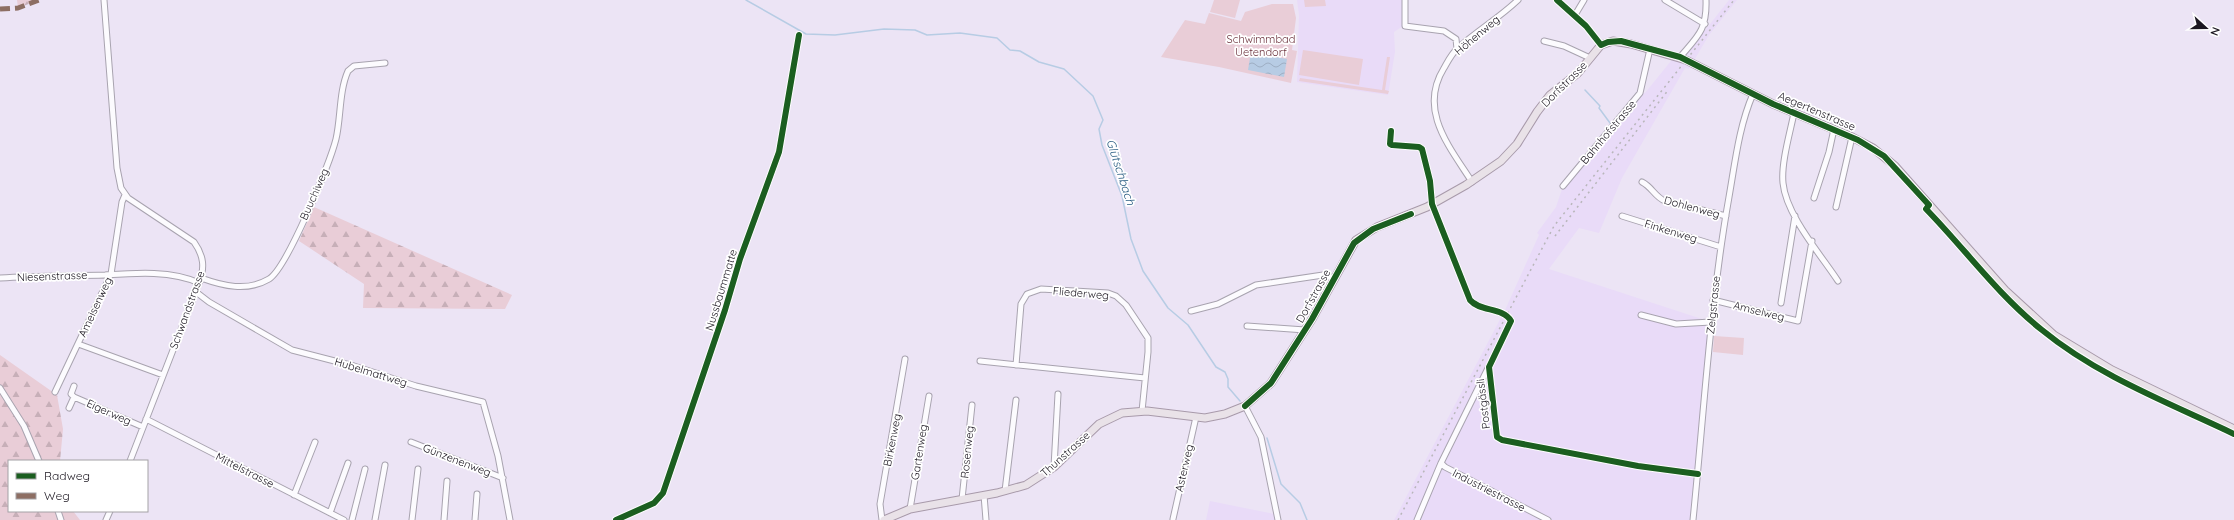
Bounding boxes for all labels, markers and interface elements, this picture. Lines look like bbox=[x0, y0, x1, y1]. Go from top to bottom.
north arrow bbox=[2186, 8, 2226, 48]
street label: Höhenweg bbox=[1452, 12, 1502, 58]
text: N bbox=[2207, 25, 2223, 38]
park label: Schwimmbad Uetendorf bbox=[1227, 32, 1295, 59]
street label: Dorfstrasse bbox=[1538, 58, 1590, 110]
street label: Aegertenstrasse bbox=[1776, 88, 1858, 134]
street label: Bahnhofstrasse bbox=[1577, 97, 1639, 167]
water label: Glütschbach bbox=[1103, 137, 1139, 207]
street label: Buuchiweg bbox=[296, 166, 332, 222]
street label: Dohlenweg bbox=[1663, 193, 1721, 221]
street label: Finkenweg bbox=[1643, 216, 1699, 246]
street label: Nussbaummatte bbox=[702, 248, 740, 332]
street label: Dorfstrasse bbox=[1293, 267, 1333, 325]
street label: Niesenstrasse bbox=[17, 268, 87, 284]
street label: Schwandstrasse bbox=[166, 269, 208, 351]
street label: Ameisenweg bbox=[75, 275, 115, 339]
street label: Zelgstrasse bbox=[1703, 275, 1723, 335]
street label: Fliederweg bbox=[1052, 284, 1110, 302]
street label: Amselweg bbox=[1732, 298, 1786, 324]
street label: Hubelmattweg bbox=[333, 354, 409, 390]
street label: Postgässli bbox=[1473, 378, 1493, 430]
street label: Eigerweg bbox=[84, 396, 134, 428]
street label: Birkenweg bbox=[880, 413, 904, 467]
street label: Gartenweg bbox=[908, 423, 930, 481]
street label: Rosenweg bbox=[957, 425, 977, 479]
street label: Thunstrasse bbox=[1037, 428, 1093, 480]
street label: Günzenenweg bbox=[421, 441, 493, 479]
street label: Asterweg bbox=[1172, 443, 1196, 493]
street label: Mittelstrasse bbox=[213, 449, 277, 491]
legend bbox=[8, 460, 148, 512]
street label: Industriestrasse bbox=[1450, 466, 1528, 514]
text: Radweg bbox=[44, 468, 90, 483]
text: Weg bbox=[44, 488, 70, 503]

